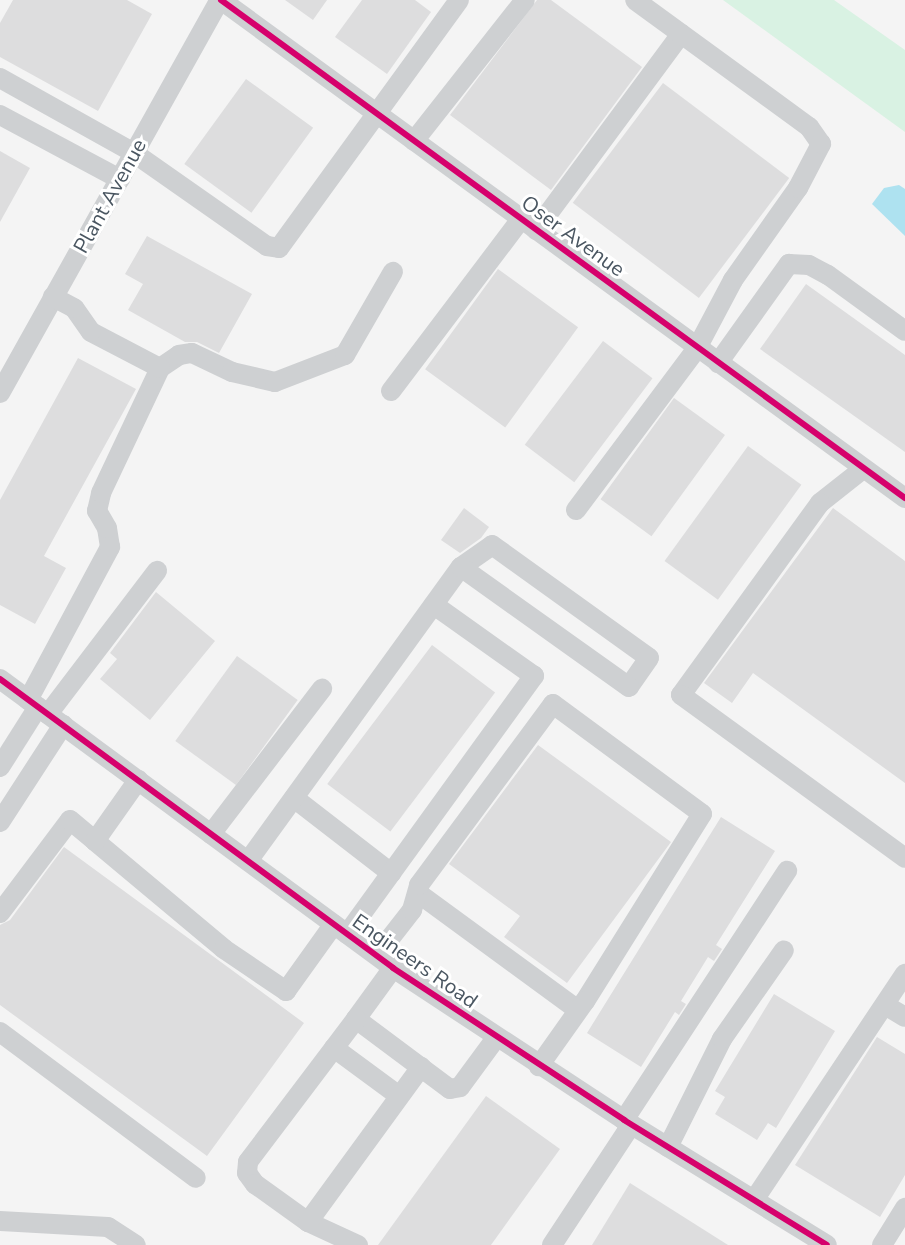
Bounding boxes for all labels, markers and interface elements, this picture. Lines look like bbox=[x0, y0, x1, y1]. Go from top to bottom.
street label: Plant Avenue bbox=[68, 134, 152, 258]
street label: Oser Avenue bbox=[516, 190, 630, 282]
street label: Engineers Road bbox=[347, 908, 483, 1014]

